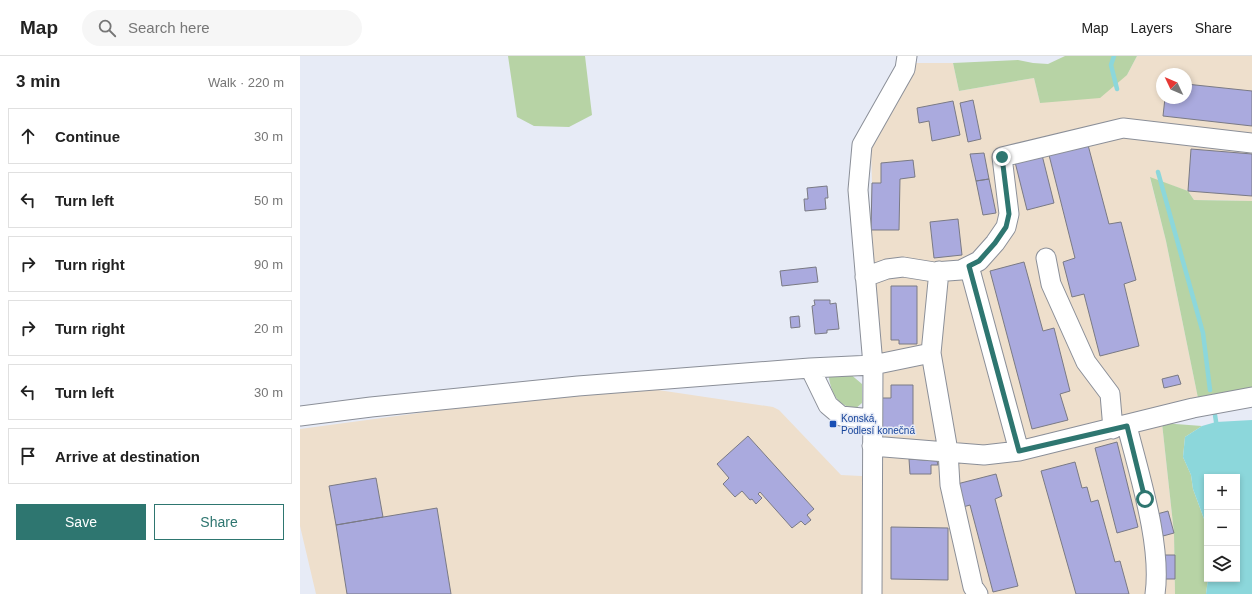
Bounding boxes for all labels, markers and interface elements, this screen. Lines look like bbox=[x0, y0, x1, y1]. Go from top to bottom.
search box bbox=[82, 10, 362, 46]
text: Map bbox=[20, 17, 58, 38]
icon: search bbox=[96, 17, 118, 39]
text: Search here bbox=[128, 19, 210, 36]
text: Map bbox=[1081, 20, 1109, 36]
text: Layers bbox=[1131, 20, 1173, 36]
text: Share bbox=[1195, 20, 1232, 36]
north arrow bbox=[1156, 68, 1192, 104]
text: 3 min bbox=[16, 72, 60, 91]
text: Walk · 220 m bbox=[208, 75, 284, 90]
icon: ahead bbox=[17, 125, 39, 147]
text: Continue bbox=[55, 128, 120, 145]
text: 30 m bbox=[254, 129, 283, 144]
route end bbox=[993, 148, 1011, 166]
icon: left bbox=[17, 189, 39, 211]
text: Turn left bbox=[55, 192, 114, 209]
text: 50 m bbox=[254, 193, 283, 208]
icon: right bbox=[17, 253, 39, 275]
text: Turn right bbox=[55, 256, 125, 273]
text: 90 m bbox=[254, 257, 283, 272]
icon: right bbox=[17, 317, 39, 339]
text: Turn right bbox=[55, 320, 125, 337]
text: 20 m bbox=[254, 321, 283, 336]
icon: left bbox=[17, 381, 39, 403]
text: Turn left bbox=[55, 384, 114, 401]
text: 30 m bbox=[254, 385, 283, 400]
place label: Konská, Podlesí konečná bbox=[841, 413, 915, 436]
marker: Konská, Podlesí konečná bbox=[828, 419, 838, 429]
icon: arrive bbox=[17, 445, 39, 467]
text: Arrive at destination bbox=[55, 448, 200, 465]
map controls bbox=[1204, 474, 1240, 582]
button: + bbox=[1204, 474, 1240, 510]
route start bbox=[1136, 490, 1154, 508]
button: Save bbox=[16, 504, 146, 540]
button: Share bbox=[154, 504, 284, 540]
button: − bbox=[1204, 510, 1240, 546]
button: layers bbox=[1204, 546, 1240, 582]

